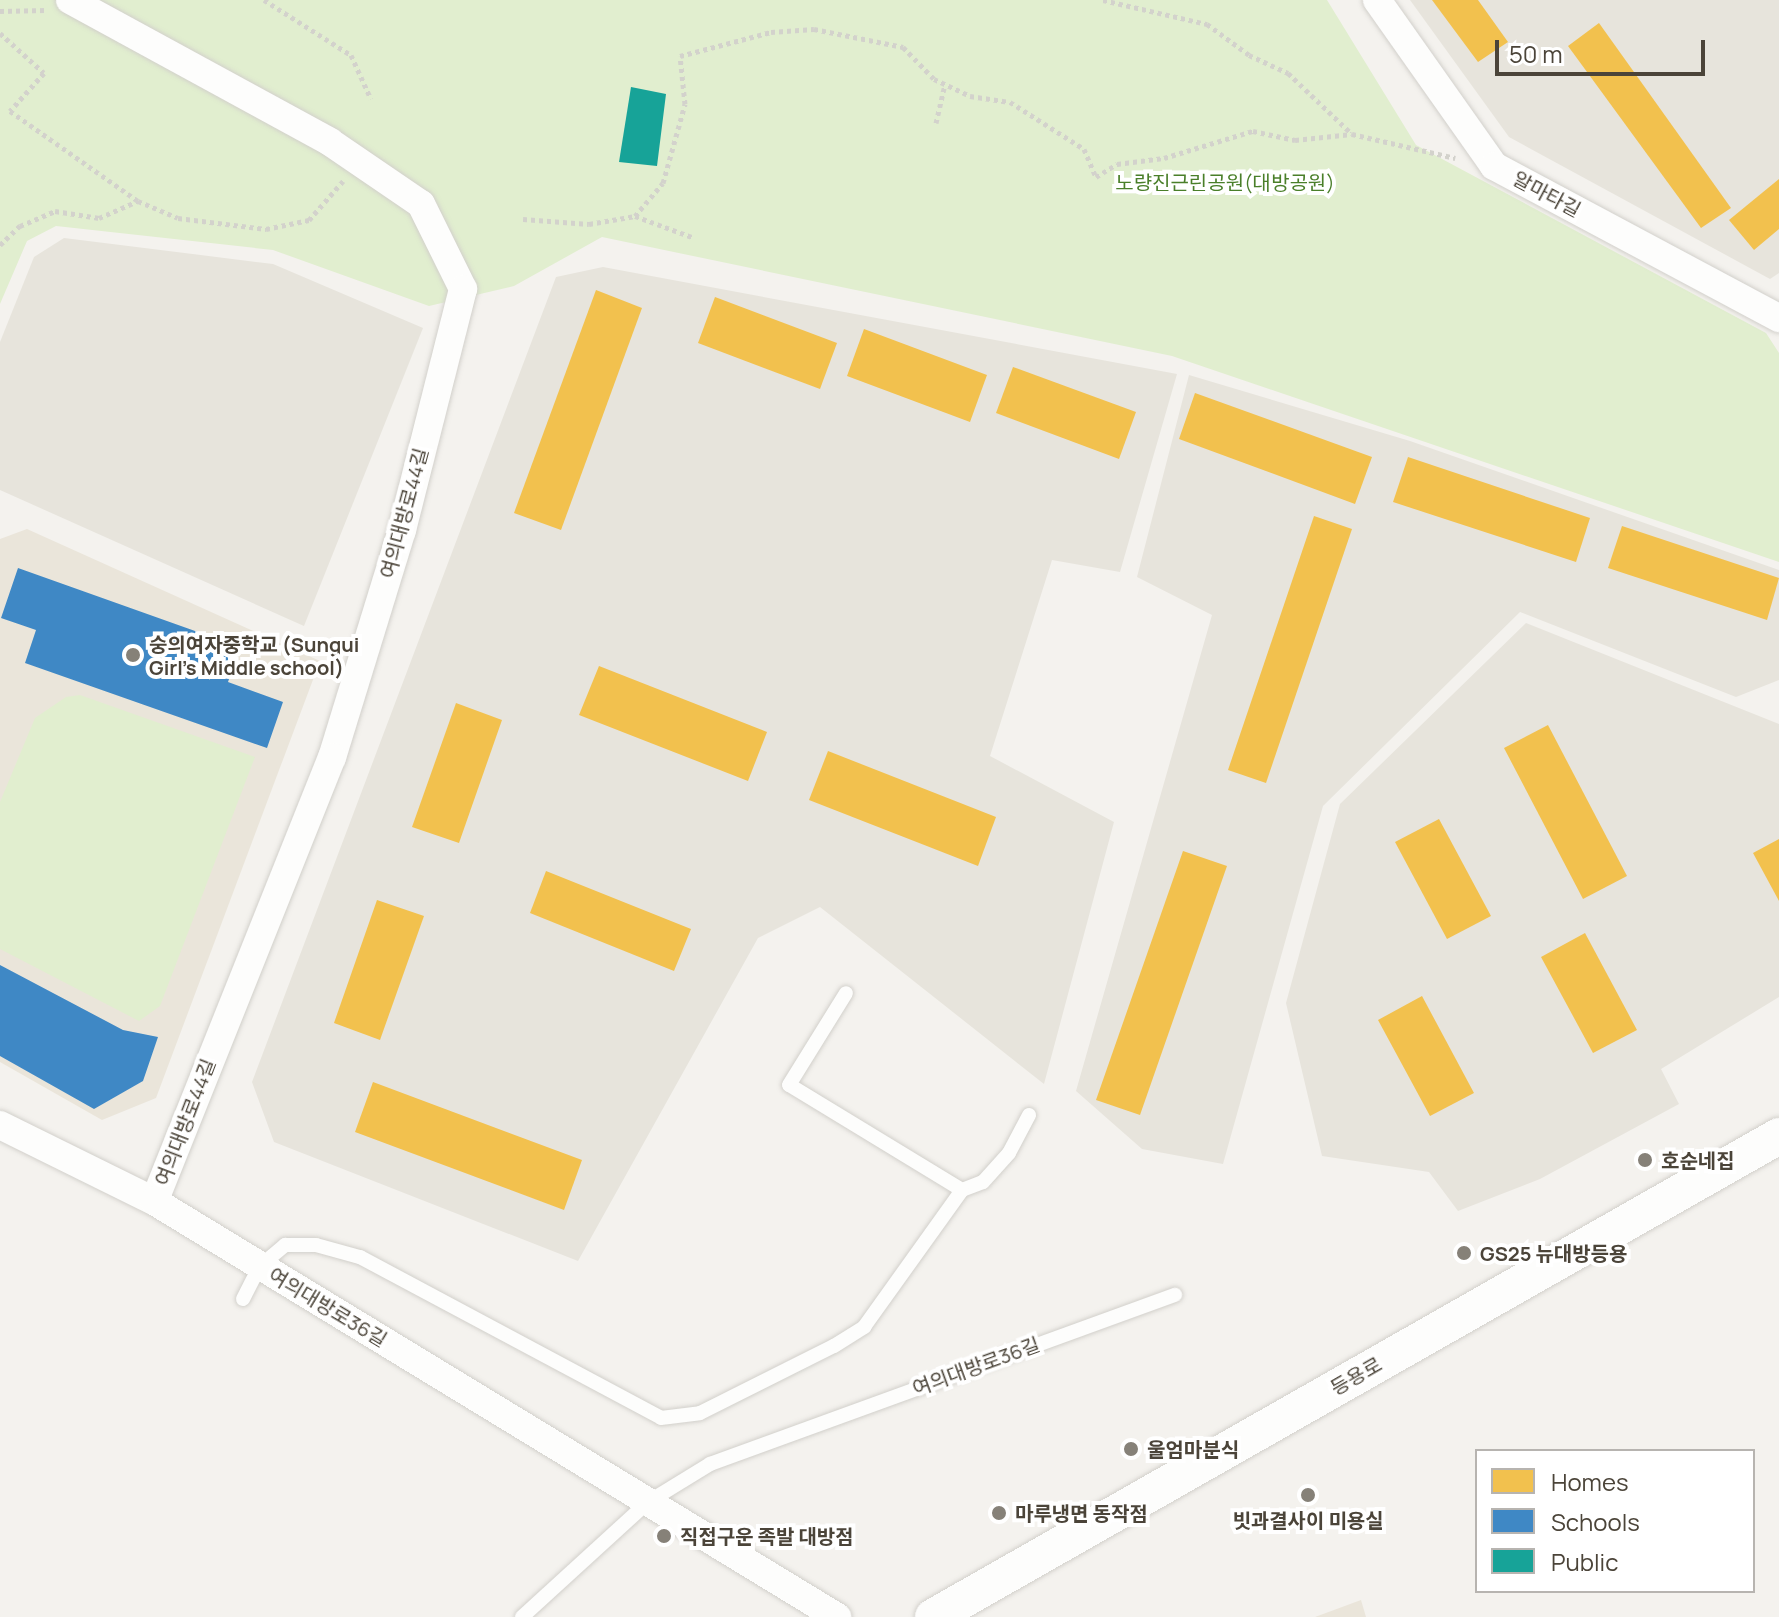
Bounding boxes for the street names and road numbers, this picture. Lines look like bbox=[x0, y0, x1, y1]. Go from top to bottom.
street label: 알마타길 bbox=[1509, 166, 1585, 222]
street label: 여의대방로44길 bbox=[375, 445, 433, 581]
street label: 여의대방로44길 bbox=[150, 1055, 220, 1189]
street label: 여의대방로36길 bbox=[264, 1262, 392, 1352]
street label: 여의대방로36길 bbox=[909, 1332, 1043, 1400]
street label: 등용로 bbox=[1326, 1352, 1386, 1400]

